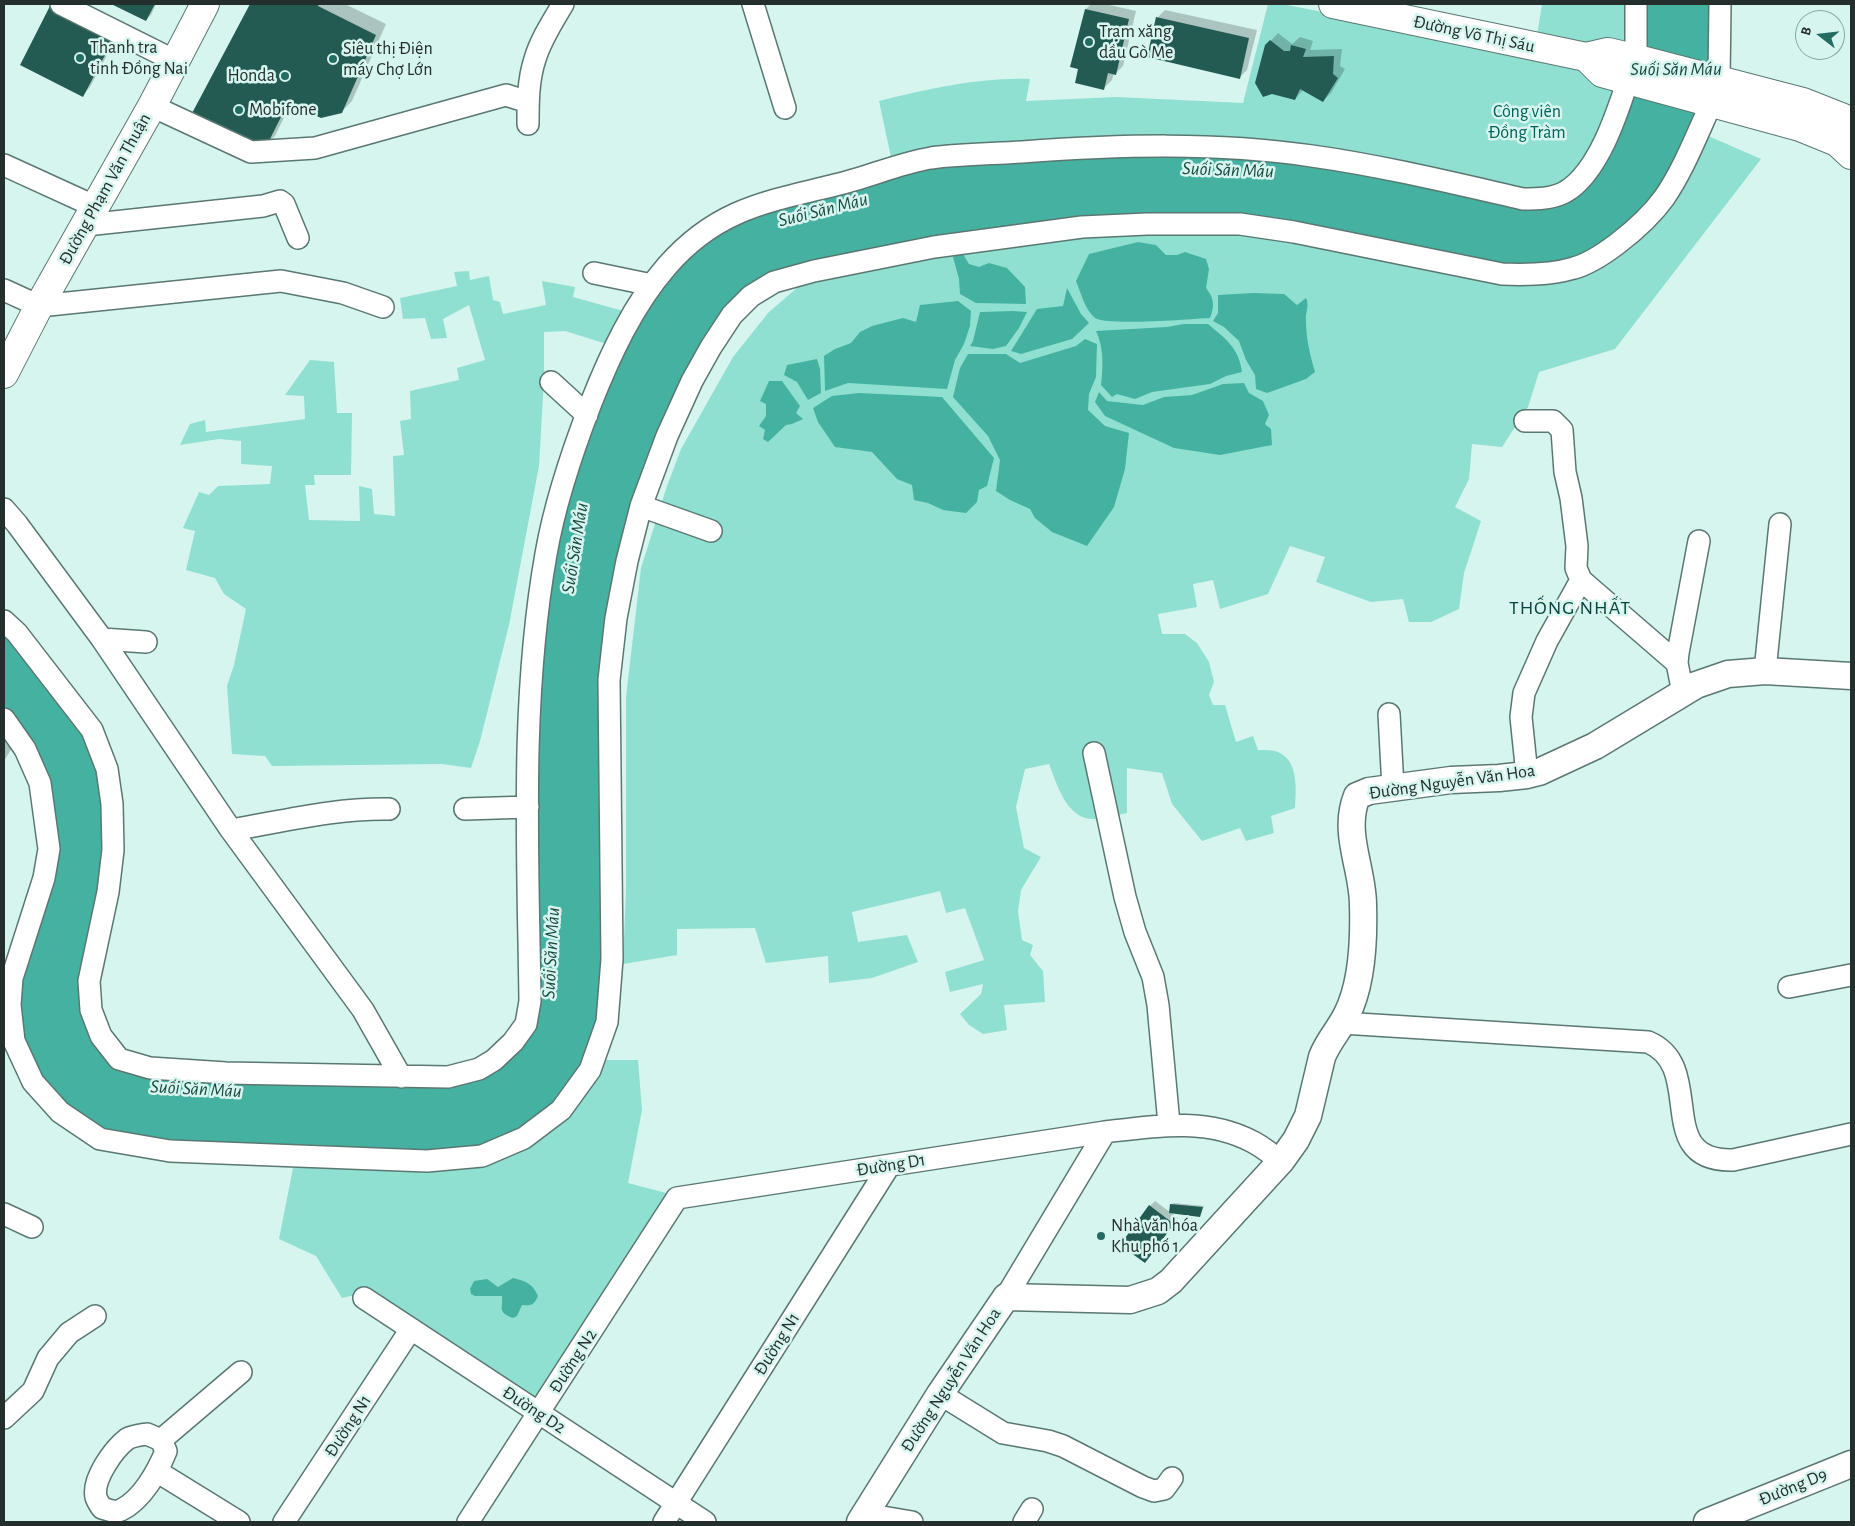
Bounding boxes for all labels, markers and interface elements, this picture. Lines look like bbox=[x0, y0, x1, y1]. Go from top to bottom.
north arrow bbox=[1795, 10, 1845, 60]
street label: Đường Võ Thị Sáu bbox=[1411, 11, 1537, 57]
place label: Trạm xăng dầu Gò Me bbox=[1099, 21, 1173, 64]
text: B bbox=[1799, 25, 1814, 37]
marker: Trạm xăng dầu Gò Me bbox=[1083, 36, 1095, 48]
place label: Thanh tra tỉnh Đồng Nai bbox=[90, 37, 188, 80]
place label: Siêu thị Điện máy Chợ Lớn bbox=[343, 38, 433, 80]
marker: Thanh tra tỉnh Đồng Nai bbox=[74, 52, 86, 64]
marker: Siêu thị Điện máy Chợ Lớn bbox=[327, 53, 339, 65]
water label: Suối Săn Máu bbox=[1630, 58, 1722, 80]
place label: Honda bbox=[227, 65, 275, 87]
marker: Honda bbox=[279, 70, 291, 82]
place label: Mobifone bbox=[249, 99, 317, 121]
park label: Công viên Đồng Tràm bbox=[1488, 101, 1566, 144]
marker: Mobifone bbox=[233, 104, 245, 116]
street label: Đường Phạm Văn Thuận bbox=[54, 109, 156, 269]
water label: Suối Săn Máu bbox=[1182, 157, 1274, 183]
water label: Suối Săn Máu bbox=[776, 188, 870, 232]
water label: Suối Săn Máu bbox=[557, 501, 593, 595]
district label: THỐNG NHẤT bbox=[1508, 596, 1632, 620]
street label: Đường Nguyễn Văn Hoa bbox=[1367, 760, 1537, 804]
water label: Suối Săn Máu bbox=[537, 907, 565, 999]
water label: Suối Săn Máu bbox=[150, 1075, 242, 1103]
street label: Đường D1 bbox=[855, 1149, 927, 1181]
place label: Nhà văn hóa Khu phố 1 bbox=[1111, 1215, 1198, 1258]
marker: Nhà văn hóa Khu phố 1 bbox=[1095, 1230, 1107, 1242]
street label: Đường Nguyễn Văn Hoa bbox=[896, 1304, 1006, 1456]
street label: Đường N1 bbox=[749, 1309, 805, 1379]
street label: Đường N2 bbox=[544, 1325, 602, 1397]
street label: Đường D2 bbox=[498, 1382, 570, 1438]
street label: Đường N1 bbox=[320, 1391, 376, 1461]
street label: Đường D9 bbox=[1756, 1464, 1830, 1510]

